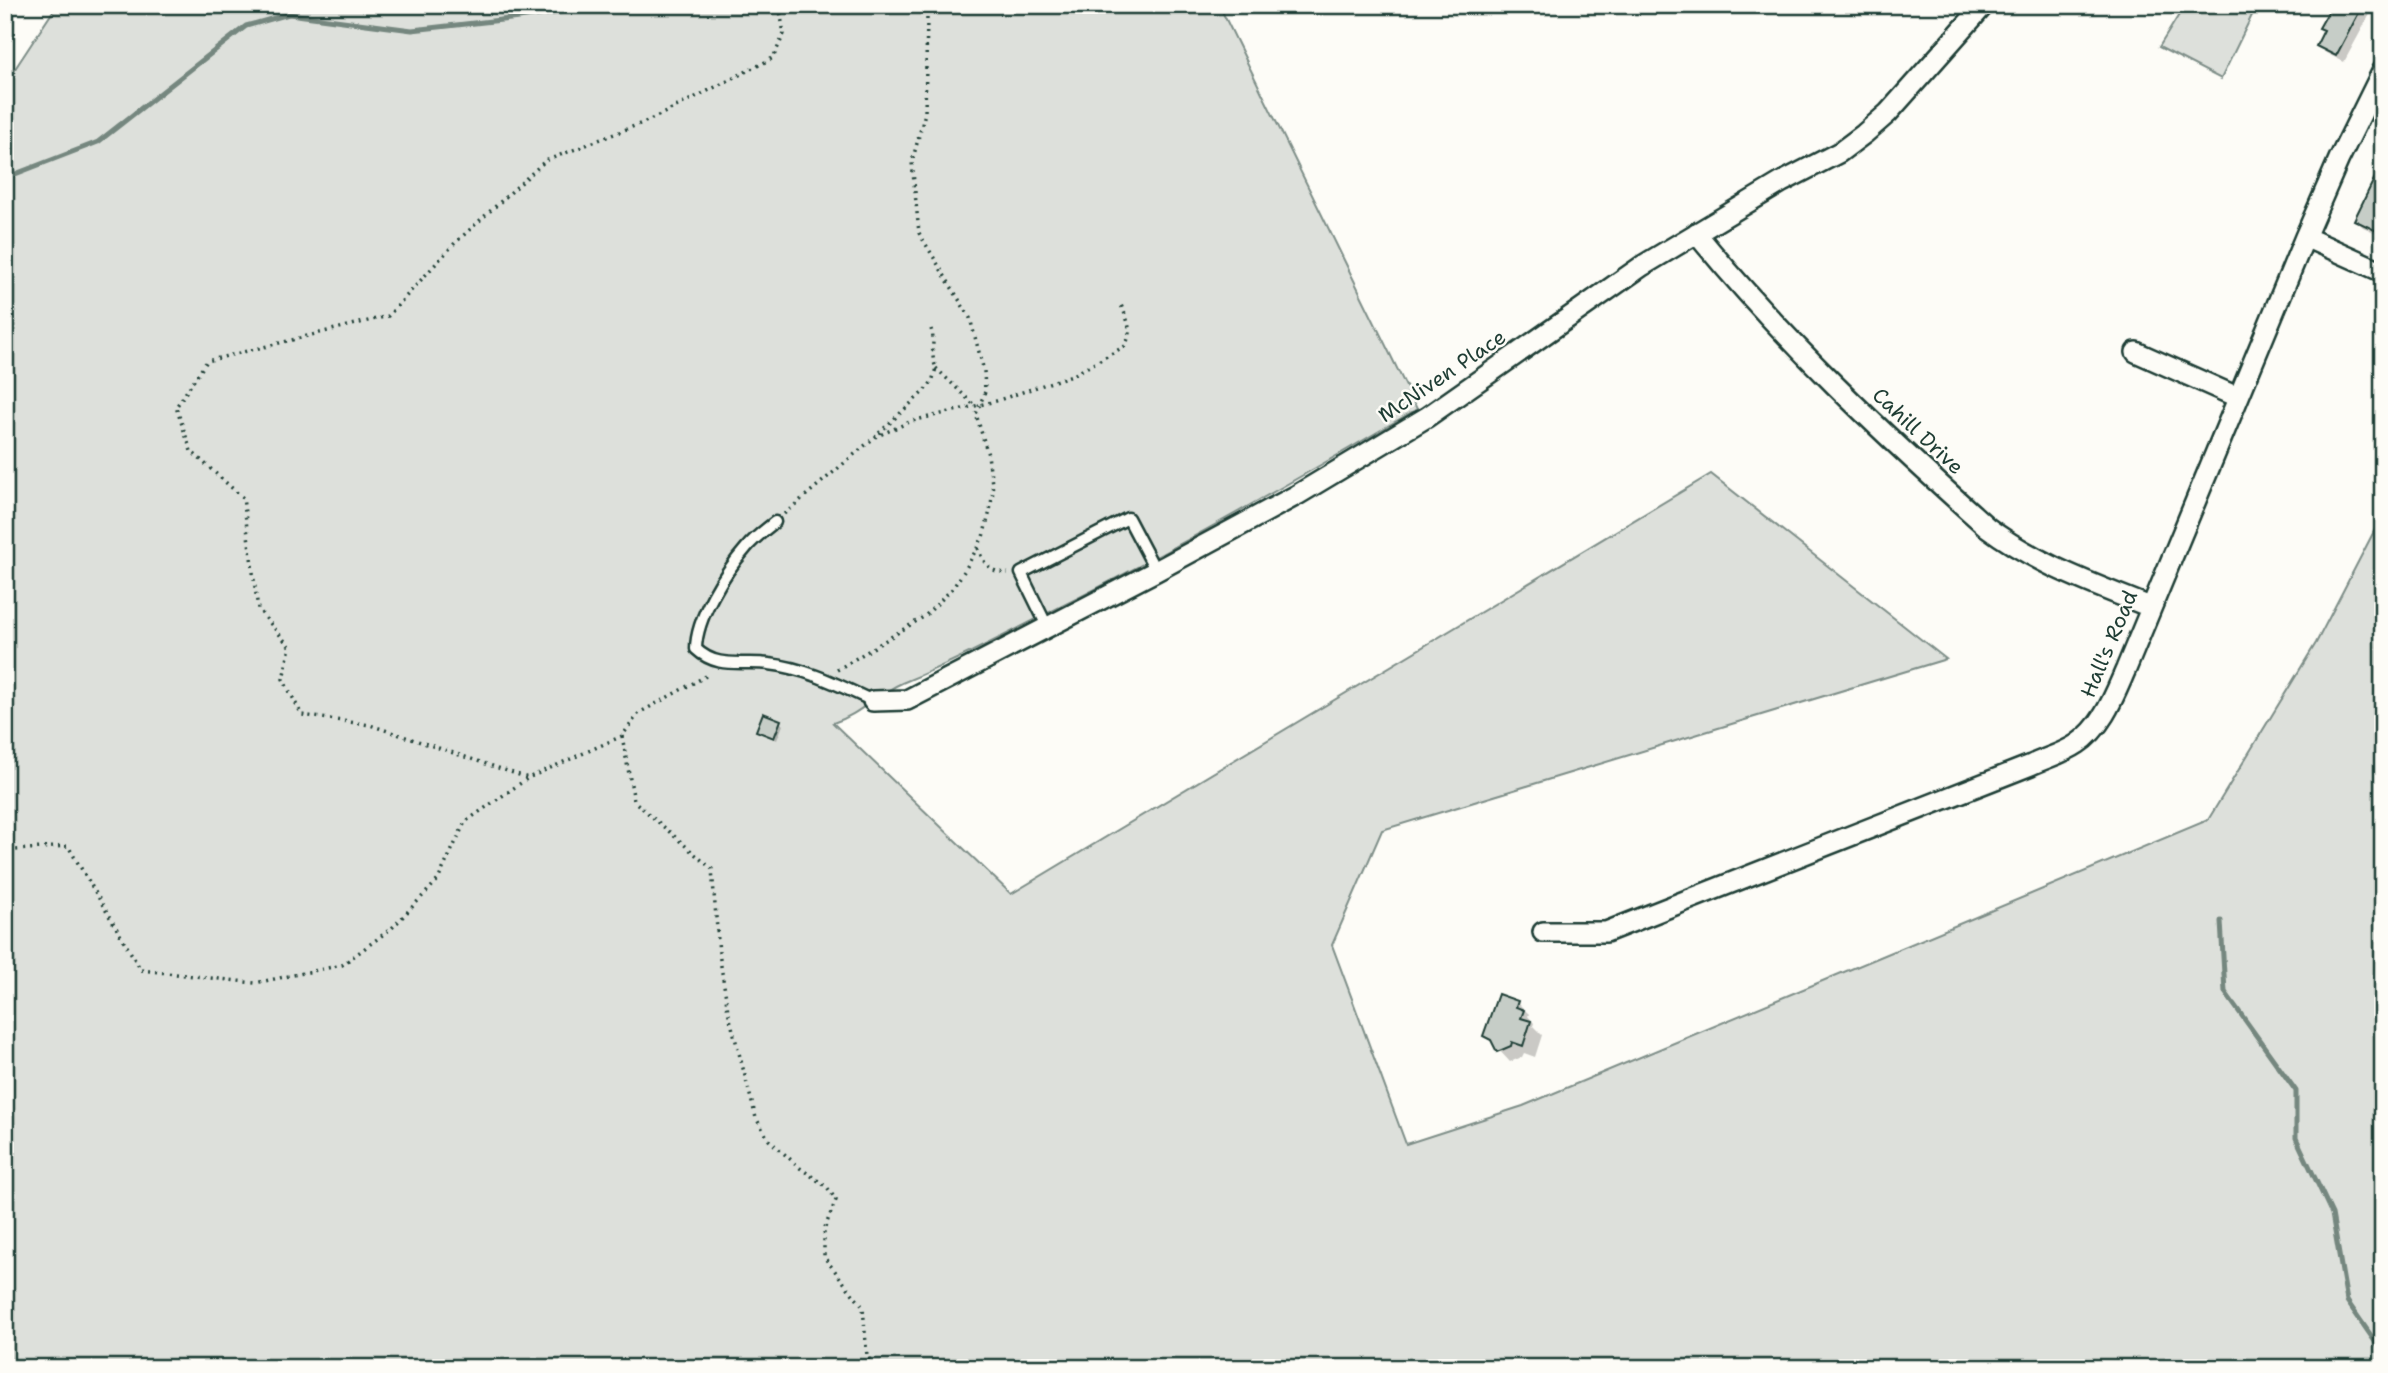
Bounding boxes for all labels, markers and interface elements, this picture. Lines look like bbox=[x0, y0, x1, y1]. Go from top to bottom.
street label: McNiven Place bbox=[1373, 323, 1511, 429]
street label: Cahill Drive bbox=[1866, 381, 1970, 481]
street label: Hall's Road bbox=[2074, 586, 2144, 702]

